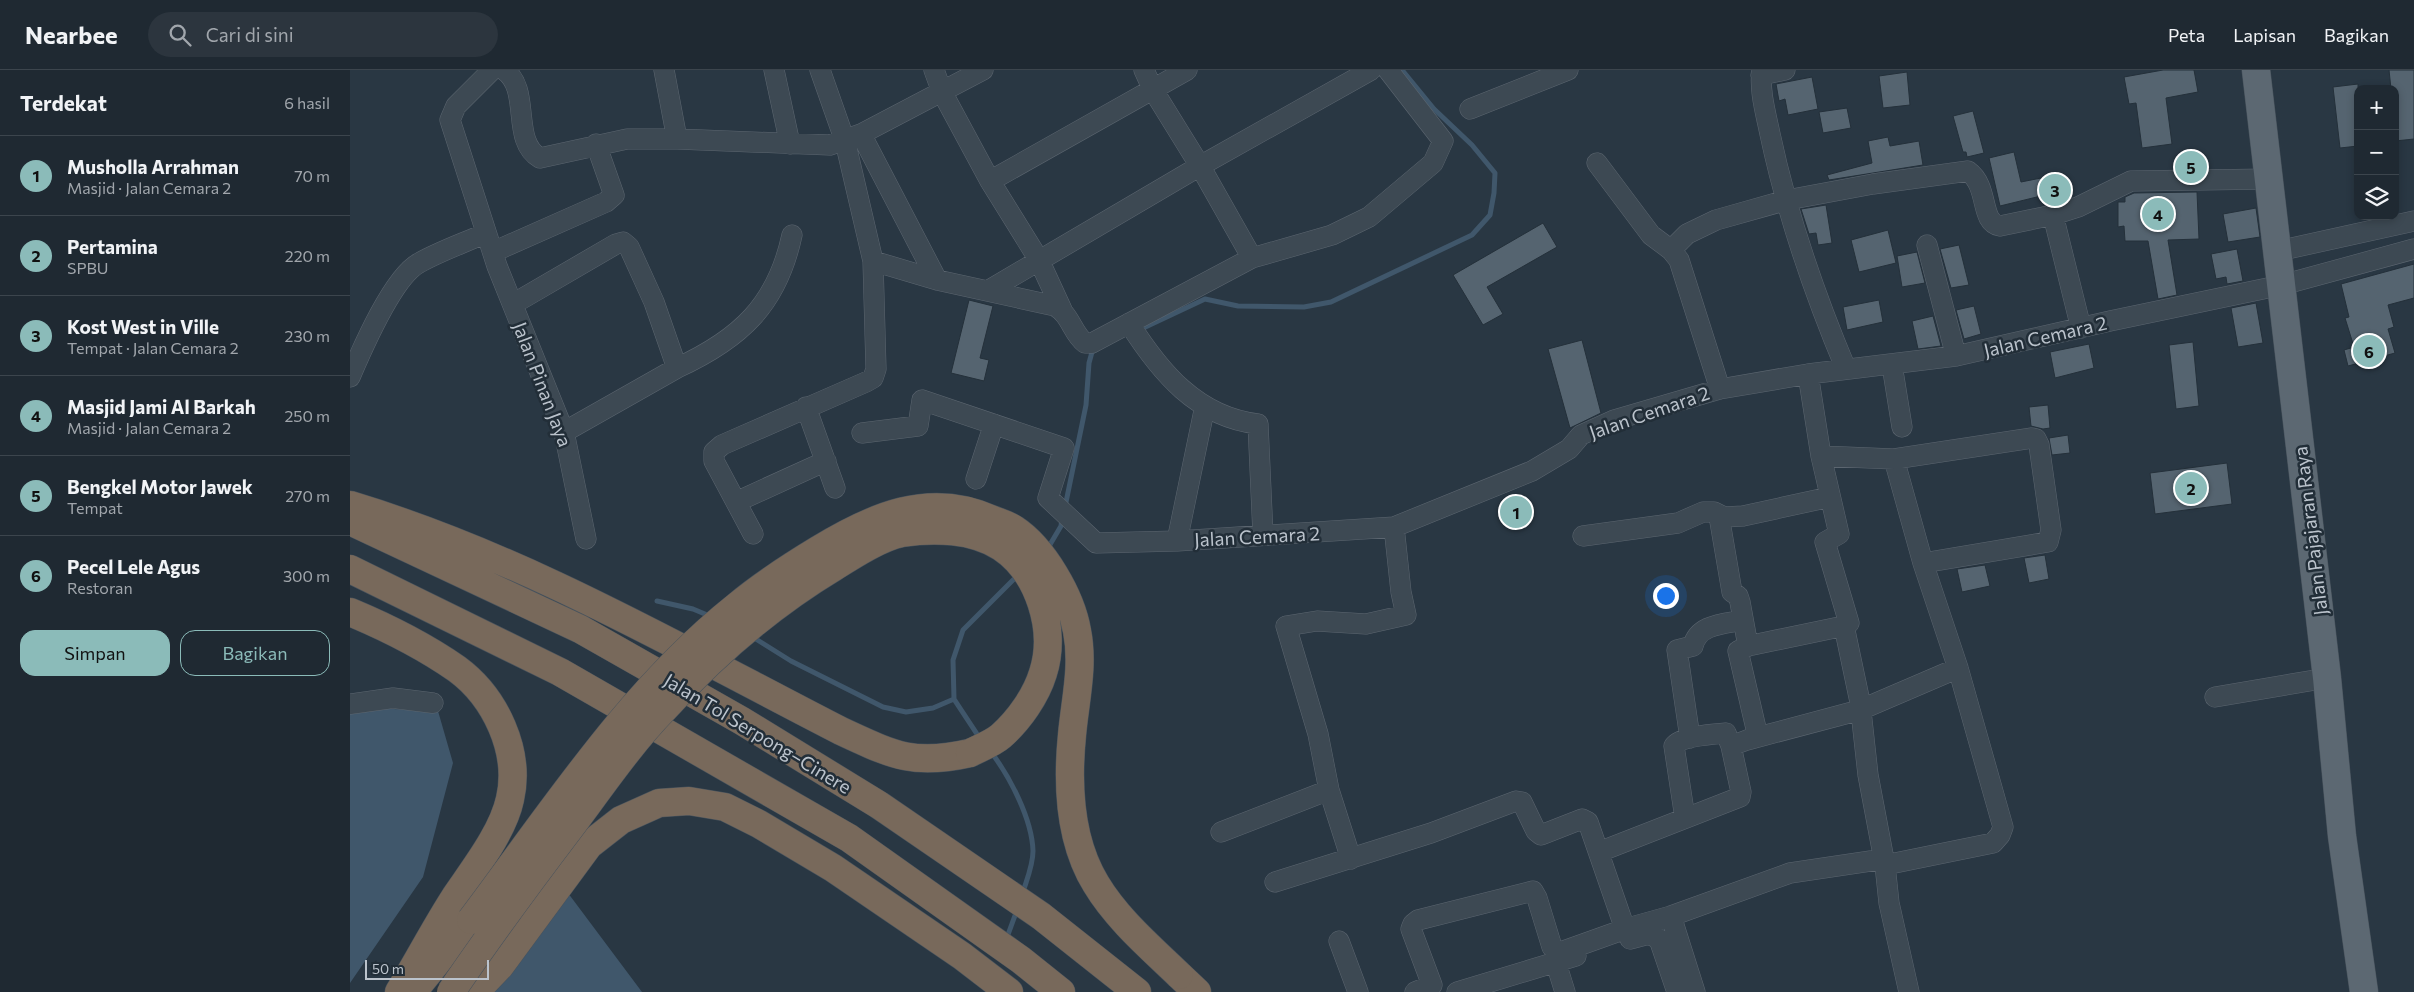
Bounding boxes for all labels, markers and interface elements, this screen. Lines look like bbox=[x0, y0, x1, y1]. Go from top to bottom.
search box bbox=[148, 12, 498, 57]
text: Nearbee bbox=[25, 20, 118, 49]
icon: search bbox=[166, 21, 194, 49]
text: Cari di sini bbox=[206, 23, 294, 46]
text: Peta bbox=[2168, 24, 2205, 46]
text: Lapisan bbox=[2233, 24, 2296, 46]
text: Bagikan bbox=[2324, 24, 2389, 46]
map controls bbox=[2354, 85, 2399, 220]
button: + bbox=[2354, 85, 2399, 130]
text: Terdekat bbox=[20, 90, 107, 115]
text: 6 hasil bbox=[284, 93, 330, 112]
button: − bbox=[2354, 130, 2399, 175]
pin: 5 bbox=[2175, 148, 2207, 186]
text: Musholla Arrahman bbox=[67, 155, 239, 178]
text: 1 bbox=[32, 166, 40, 185]
text: 70 m bbox=[294, 166, 330, 185]
pin: 3 bbox=[2039, 171, 2071, 209]
button: layers bbox=[2354, 175, 2399, 220]
text: Masjid · Jalan Cemara 2 bbox=[67, 178, 231, 197]
pin: 4 bbox=[2142, 195, 2174, 233]
text: Pertamina bbox=[67, 235, 158, 258]
text: 2 bbox=[31, 246, 41, 265]
text: 220 m bbox=[285, 246, 330, 265]
text: SPBU bbox=[67, 258, 108, 277]
street label: Jalan Cemara 2 bbox=[1981, 311, 2109, 361]
text: Kost West in Ville bbox=[67, 315, 219, 338]
street label: Jalan Pinan Jaya bbox=[509, 318, 577, 450]
text: 3 bbox=[31, 326, 41, 345]
text: 230 m bbox=[285, 326, 330, 345]
pin: 6 bbox=[2353, 332, 2385, 370]
text: Tempat · Jalan Cemara 2 bbox=[67, 338, 239, 357]
street label: Jalan Cemara 2 bbox=[1586, 381, 1712, 443]
text: Masjid Jami Al Barkah bbox=[67, 395, 256, 418]
text: 4 bbox=[31, 406, 41, 425]
text: 250 m bbox=[284, 406, 330, 425]
text: Masjid · Jalan Cemara 2 bbox=[67, 418, 231, 437]
street label: Jalan Pajajaran Raya bbox=[2288, 445, 2332, 617]
pin: 2 bbox=[2175, 469, 2207, 507]
text: Bengkel Motor Jawek bbox=[67, 475, 253, 498]
text: 5 bbox=[31, 486, 41, 505]
text: 270 m bbox=[285, 486, 330, 505]
pin: 1 bbox=[1500, 493, 1532, 531]
text: Tempat bbox=[67, 498, 123, 517]
street label: Jalan Cemara 2 bbox=[1194, 521, 1320, 551]
text: Pecel Lele Agus bbox=[67, 555, 200, 578]
text: 6 bbox=[31, 566, 41, 585]
text: 300 m bbox=[283, 566, 330, 585]
text: Restoran bbox=[67, 578, 133, 597]
your location bbox=[1653, 583, 1679, 609]
button: Simpan bbox=[20, 630, 170, 676]
button: Bagikan bbox=[180, 630, 330, 676]
street label: Jalan Tol Serpong–Cinere bbox=[660, 668, 856, 798]
scale bar bbox=[365, 957, 489, 980]
text: 50 m bbox=[372, 960, 404, 977]

